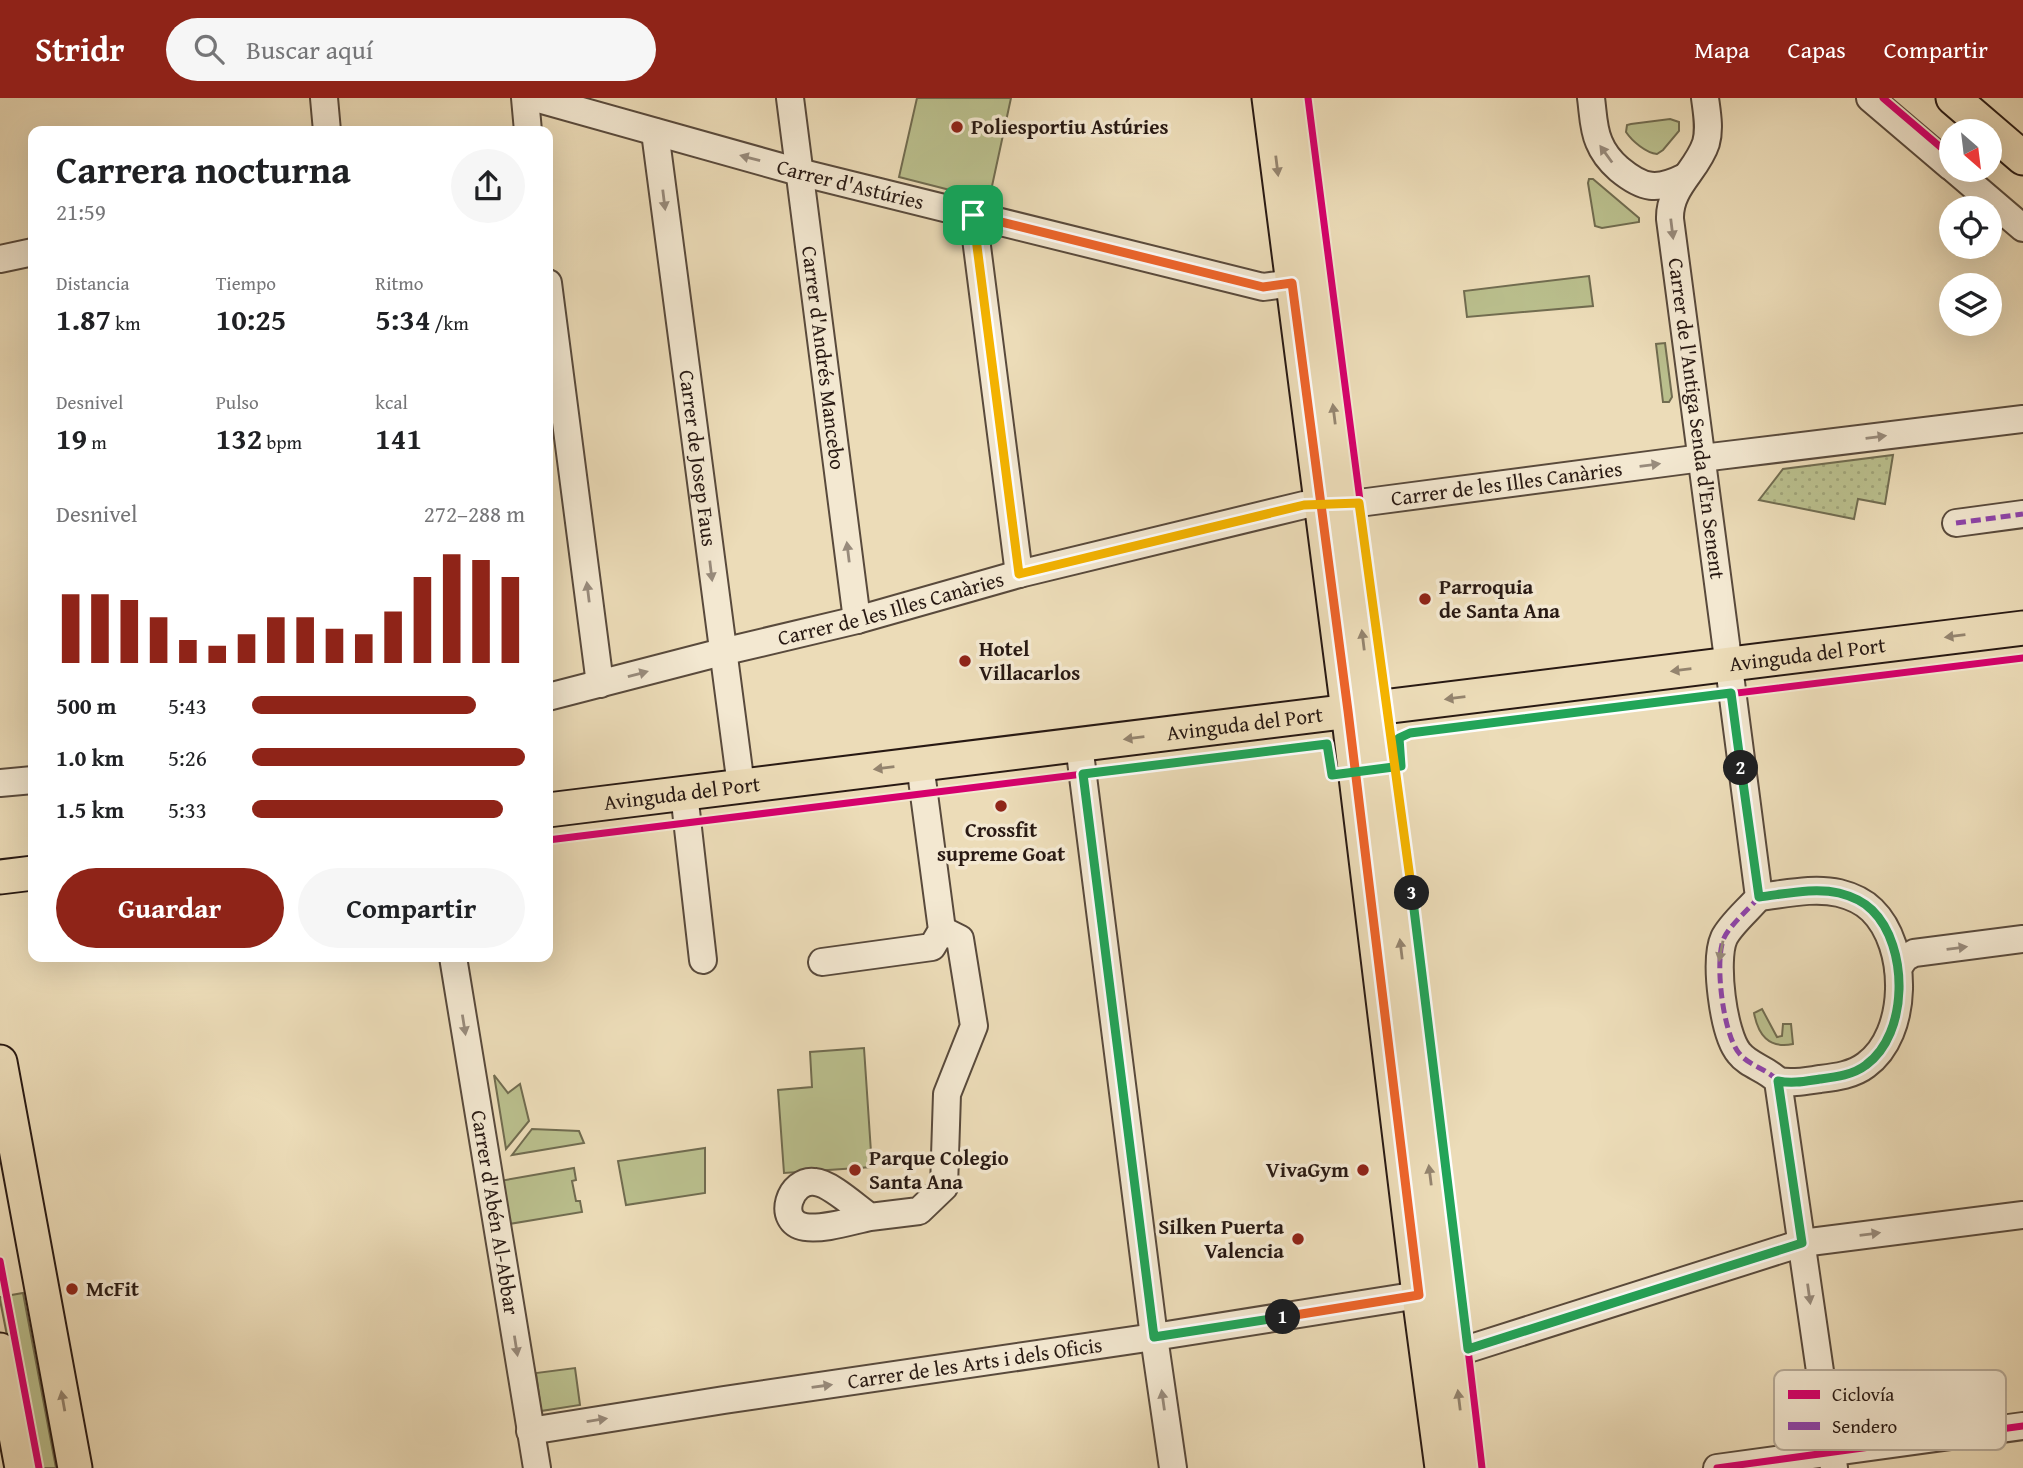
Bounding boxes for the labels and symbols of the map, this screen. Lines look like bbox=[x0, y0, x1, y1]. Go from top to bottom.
place label: Poliesportiu Astúries bbox=[971, 111, 1169, 142]
marker: Poliesportiu Astúries bbox=[949, 119, 965, 135]
north arrow bbox=[1939, 119, 2002, 182]
one-way arrow bbox=[1600, 145, 1614, 163]
street label: Carrer d'Astúries bbox=[773, 151, 927, 217]
one-way arrow bbox=[739, 152, 761, 163]
one-way arrow bbox=[1272, 155, 1283, 177]
pin bbox=[943, 185, 1003, 245]
one-way arrow bbox=[658, 189, 669, 211]
one-way arrow bbox=[1666, 219, 1677, 241]
street label: Carrer d'Andrés Mancebo bbox=[794, 244, 854, 471]
street label: Carrer de l'Antiga Senda d'En Senent bbox=[1660, 256, 1734, 582]
street label: Carrer de Josep Faus bbox=[671, 368, 725, 548]
one-way arrow bbox=[1328, 403, 1339, 425]
one-way arrow bbox=[1865, 431, 1887, 442]
street label: Carrer de les Illes Canàries bbox=[1389, 453, 1624, 514]
one-way arrow bbox=[1639, 459, 1661, 470]
one-way arrow bbox=[842, 541, 853, 563]
one-way arrow bbox=[706, 560, 717, 582]
street label: Carrer de les Illes Canàries bbox=[775, 563, 1007, 653]
place label: Parroquia de Santa Ana bbox=[1439, 571, 1560, 626]
one-way arrow bbox=[583, 581, 594, 603]
marker: Parroquia de Santa Ana bbox=[1417, 591, 1433, 607]
one-way arrow bbox=[1357, 629, 1368, 651]
street label: Avinguda del Port bbox=[1727, 629, 1888, 679]
one-way arrow bbox=[1944, 631, 1966, 642]
place label: Hotel Villacarlos bbox=[979, 633, 1080, 688]
marker: Hotel Villacarlos bbox=[957, 653, 973, 669]
one-way arrow bbox=[1670, 665, 1692, 676]
one-way arrow bbox=[627, 668, 649, 679]
one-way arrow bbox=[1444, 693, 1466, 704]
street label: Avinguda del Port bbox=[1165, 698, 1325, 749]
one-way arrow bbox=[1123, 732, 1145, 743]
pin: 2 bbox=[1724, 750, 1758, 786]
one-way arrow bbox=[872, 763, 894, 774]
street label: Avinguda del Port bbox=[602, 768, 762, 818]
marker: Crossfit supreme Goat bbox=[993, 798, 1009, 814]
place label: Crossfit supreme Goat bbox=[937, 814, 1065, 869]
pin: 3 bbox=[1394, 876, 1430, 910]
one-way arrow bbox=[1396, 938, 1407, 960]
one-way arrow bbox=[1715, 940, 1726, 962]
one-way arrow bbox=[1947, 942, 1969, 953]
one-way arrow bbox=[459, 1014, 470, 1036]
street label: Carrer d'Abén Al-Abbar bbox=[463, 1108, 528, 1317]
place label: Parque Colegio Santa Ana bbox=[869, 1142, 1009, 1197]
place label: VivaGym bbox=[1266, 1154, 1349, 1185]
marker: Parque Colegio Santa Ana bbox=[847, 1162, 863, 1178]
marker: VivaGym bbox=[1355, 1162, 1371, 1178]
one-way arrow bbox=[1425, 1163, 1436, 1185]
place label: Silken Puerta Valencia bbox=[1158, 1211, 1284, 1266]
one-way arrow bbox=[1859, 1229, 1881, 1240]
marker: Silken Puerta Valencia bbox=[1290, 1231, 1306, 1247]
place label: McFit bbox=[86, 1273, 139, 1304]
marker: McFit bbox=[64, 1281, 80, 1297]
one-way arrow bbox=[1804, 1283, 1815, 1305]
pin: 1 bbox=[1266, 1300, 1300, 1334]
street label: Carrer de les Arts i dels Oficis bbox=[845, 1329, 1104, 1397]
one-way arrow bbox=[511, 1335, 522, 1357]
legend bbox=[1774, 1370, 2006, 1450]
one-way arrow bbox=[811, 1380, 833, 1391]
text: Ciclovía bbox=[1832, 1380, 1894, 1408]
one-way arrow bbox=[1157, 1389, 1168, 1411]
one-way arrow bbox=[1453, 1389, 1464, 1411]
one-way arrow bbox=[57, 1390, 68, 1412]
text: Sendero bbox=[1832, 1412, 1897, 1440]
one-way arrow bbox=[587, 1415, 609, 1426]

